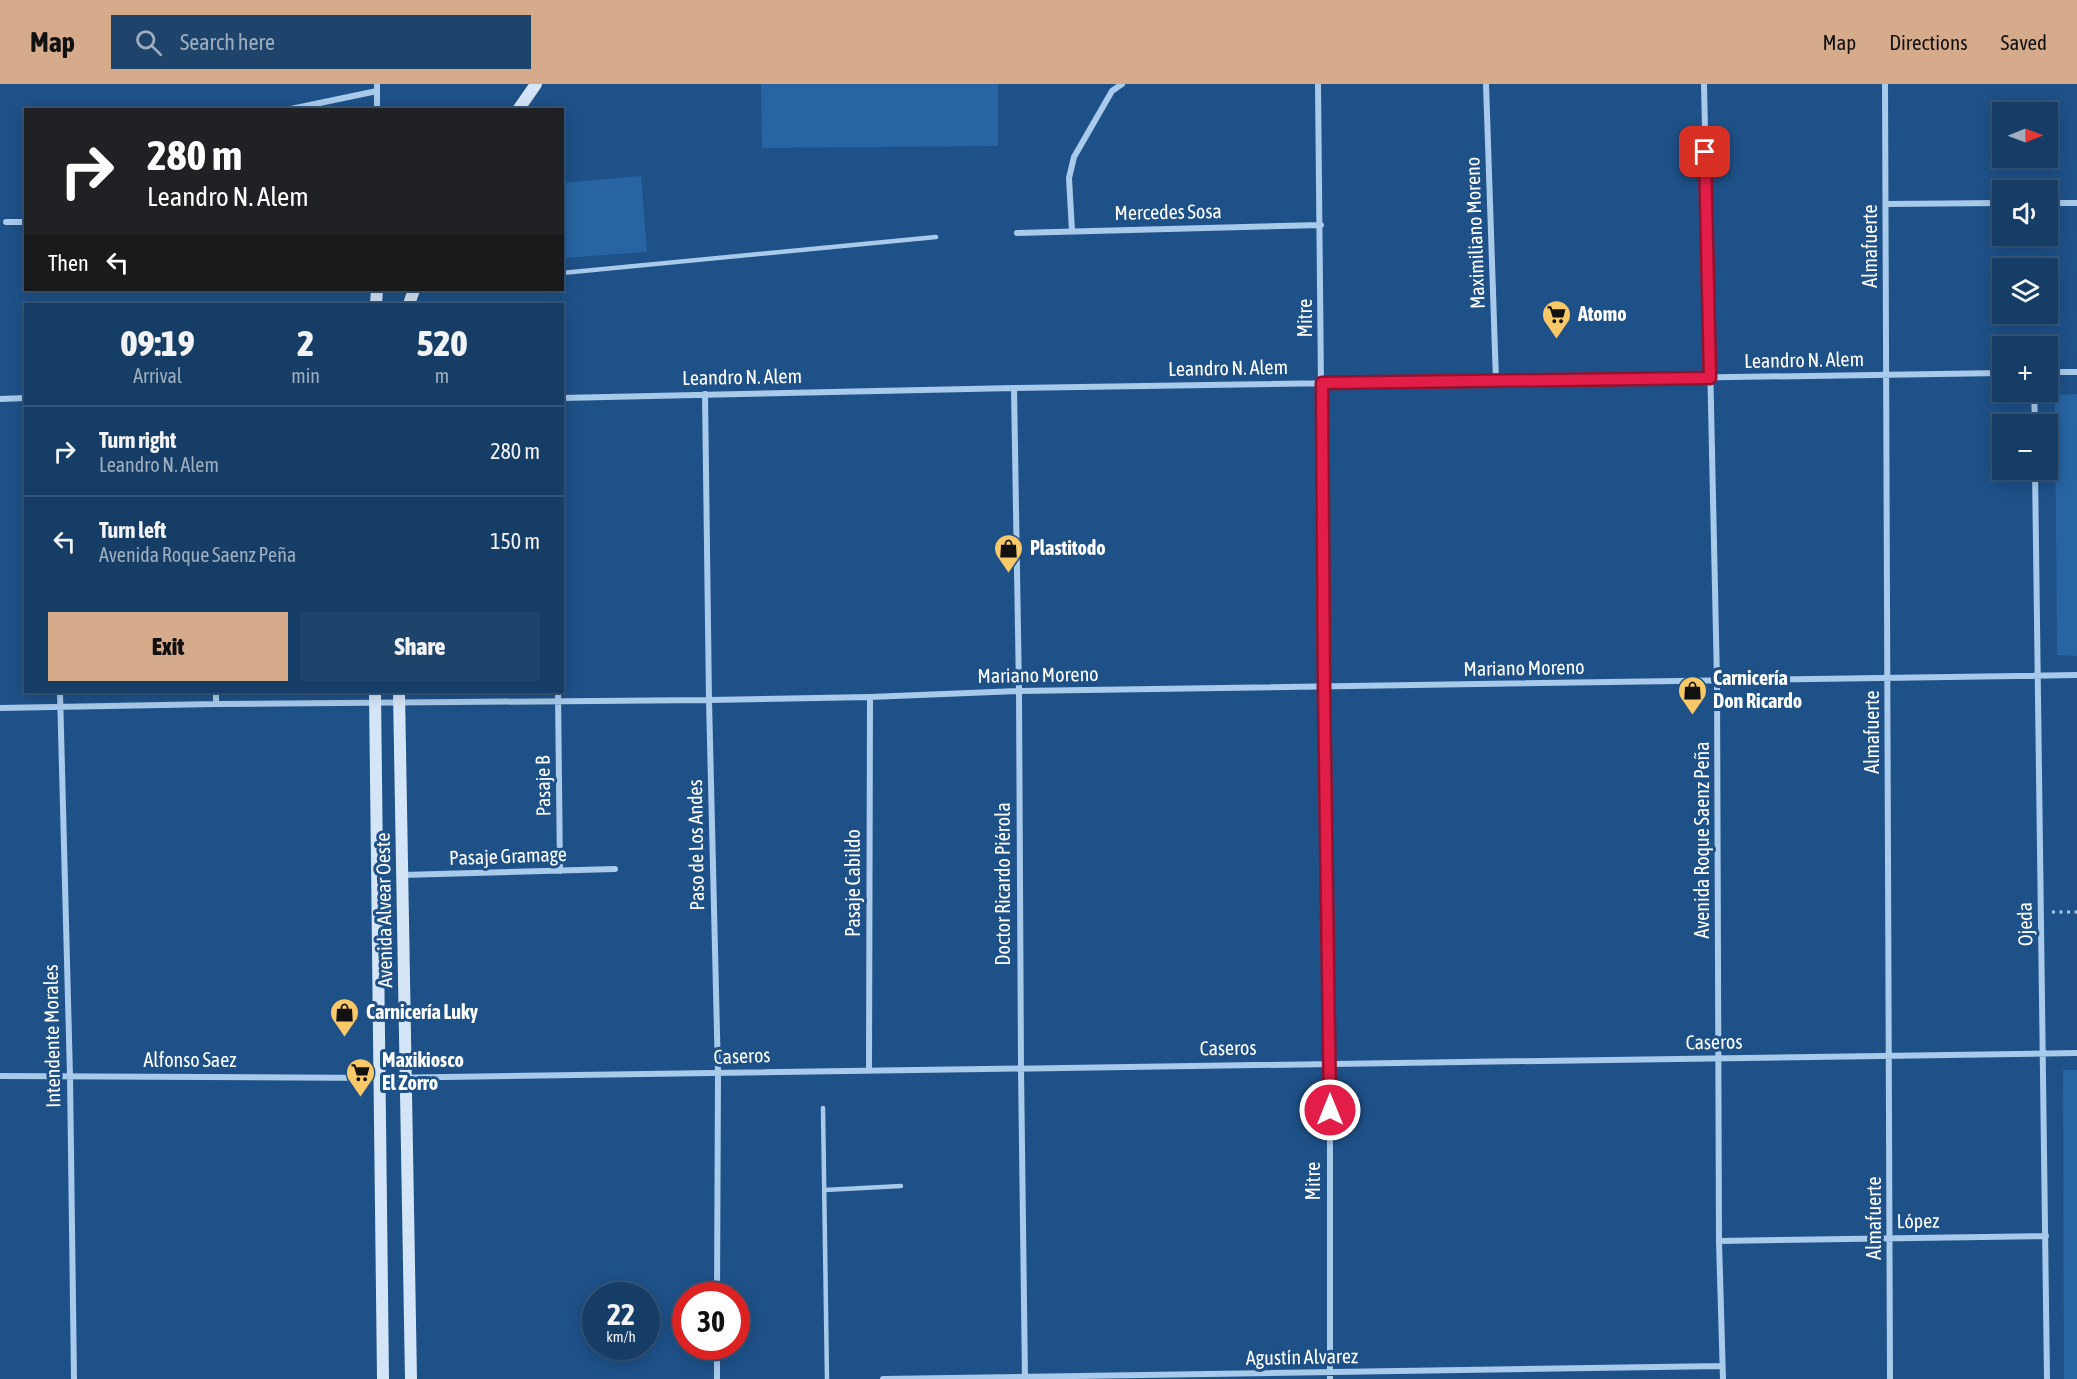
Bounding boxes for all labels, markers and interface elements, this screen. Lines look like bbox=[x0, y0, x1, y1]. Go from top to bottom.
search box bbox=[111, 15, 531, 69]
text: Map bbox=[30, 26, 75, 58]
icon: search bbox=[132, 26, 165, 59]
text: Search here bbox=[180, 29, 275, 55]
text: Map bbox=[1822, 30, 1856, 54]
text: Directions bbox=[1889, 30, 1968, 54]
text: Saved bbox=[2001, 30, 2047, 54]
north arrow bbox=[1992, 102, 2058, 168]
map controls bbox=[1992, 102, 2058, 480]
pin bbox=[1679, 126, 1730, 177]
text: 280 m bbox=[147, 131, 242, 179]
icon: right bbox=[48, 132, 126, 210]
icon: arrive bbox=[1688, 135, 1721, 168]
street label: Maximiliano Moreno bbox=[1460, 157, 1489, 310]
button: sound bbox=[1992, 180, 2058, 246]
text: Leandro N. Alem bbox=[147, 181, 309, 212]
street label: Mercedes Sosa bbox=[1114, 199, 1222, 224]
street label: Almafuerte bbox=[1858, 204, 1881, 288]
icon: left bbox=[101, 246, 134, 279]
text: Then bbox=[48, 250, 89, 276]
button: layers bbox=[1992, 258, 2058, 324]
supermarket icon: Atomo bbox=[1541, 298, 1573, 340]
street label: Mitre bbox=[1293, 299, 1316, 337]
place label: Atomo bbox=[1577, 302, 1627, 325]
text: 09:19 bbox=[121, 322, 195, 364]
text: 2 bbox=[297, 322, 314, 364]
text: 520 bbox=[417, 322, 467, 364]
button: + bbox=[1992, 336, 2058, 402]
street label: Leandro N. Alem bbox=[1744, 347, 1864, 372]
street label: Leandro N. Alem bbox=[1168, 355, 1288, 380]
text: Arrival bbox=[133, 364, 182, 387]
text: min bbox=[291, 364, 320, 387]
text: m bbox=[435, 364, 449, 387]
street label: Leandro N. Alem bbox=[682, 364, 802, 389]
button: − bbox=[1992, 414, 2058, 480]
text: Turn right bbox=[99, 427, 176, 453]
icon: right bbox=[48, 435, 81, 468]
text: 280 m bbox=[490, 438, 540, 464]
text: Leandro N. Alem bbox=[99, 453, 219, 476]
text: Turn left bbox=[99, 517, 166, 543]
icon: left bbox=[48, 525, 81, 558]
text: 150 m bbox=[490, 528, 540, 554]
shop icon: Plastitodo bbox=[993, 532, 1025, 574]
place label: Plastitodo bbox=[1030, 536, 1106, 559]
text: Avenida Roque Saenz Peña bbox=[99, 543, 296, 566]
button: Exit bbox=[48, 612, 288, 681]
button: Share bbox=[300, 612, 540, 681]
street label: Mariano Moreno bbox=[1463, 655, 1585, 680]
street label: Mariano Moreno bbox=[977, 662, 1099, 687]
place label: Carnicería Don Ricardo bbox=[1713, 666, 1802, 712]
shop icon: Carnicería Don Ricardo bbox=[1676, 674, 1708, 716]
street label: Almafuerte bbox=[1860, 690, 1883, 774]
street label: Avenida Roque Saenz Peña bbox=[1690, 741, 1713, 939]
street label: Pasaje B bbox=[530, 755, 555, 817]
street label: Paso de Los Andes bbox=[683, 779, 708, 911]
street label: Doctor Ricardo Piérola bbox=[991, 802, 1014, 966]
street label: Pasaje Cabildo bbox=[841, 829, 864, 937]
street label: Avenida Alvear Oeste bbox=[371, 832, 396, 988]
street label: Pasaje Gramage bbox=[449, 842, 567, 869]
street label: Ojeda bbox=[2013, 902, 2036, 946]
street label: Intendente Morales bbox=[39, 964, 64, 1108]
shop icon: Carnicería Luky bbox=[329, 996, 361, 1038]
place label: Carnicería Luky bbox=[366, 1000, 479, 1023]
street label: Caseros bbox=[1685, 1030, 1743, 1053]
street label: Caseros bbox=[1199, 1036, 1257, 1059]
street label: Caseros bbox=[713, 1043, 771, 1068]
street label: Alfonso Saez bbox=[144, 1048, 236, 1071]
place label: Maxikiosco El Zorro bbox=[382, 1048, 464, 1094]
supermarket icon: Maxikiosco El Zorro bbox=[345, 1056, 377, 1098]
position arrow bbox=[1298, 1078, 1362, 1142]
street label: Mitre bbox=[1301, 1162, 1324, 1200]
street label: Almafuerte bbox=[1862, 1176, 1885, 1260]
street label: López bbox=[1896, 1209, 1940, 1232]
speed limit sign: 30 bbox=[672, 1282, 750, 1360]
text: 22 bbox=[607, 1297, 635, 1331]
text: km/h bbox=[606, 1328, 636, 1345]
street label: Agustín Alvarez bbox=[1246, 1344, 1358, 1369]

